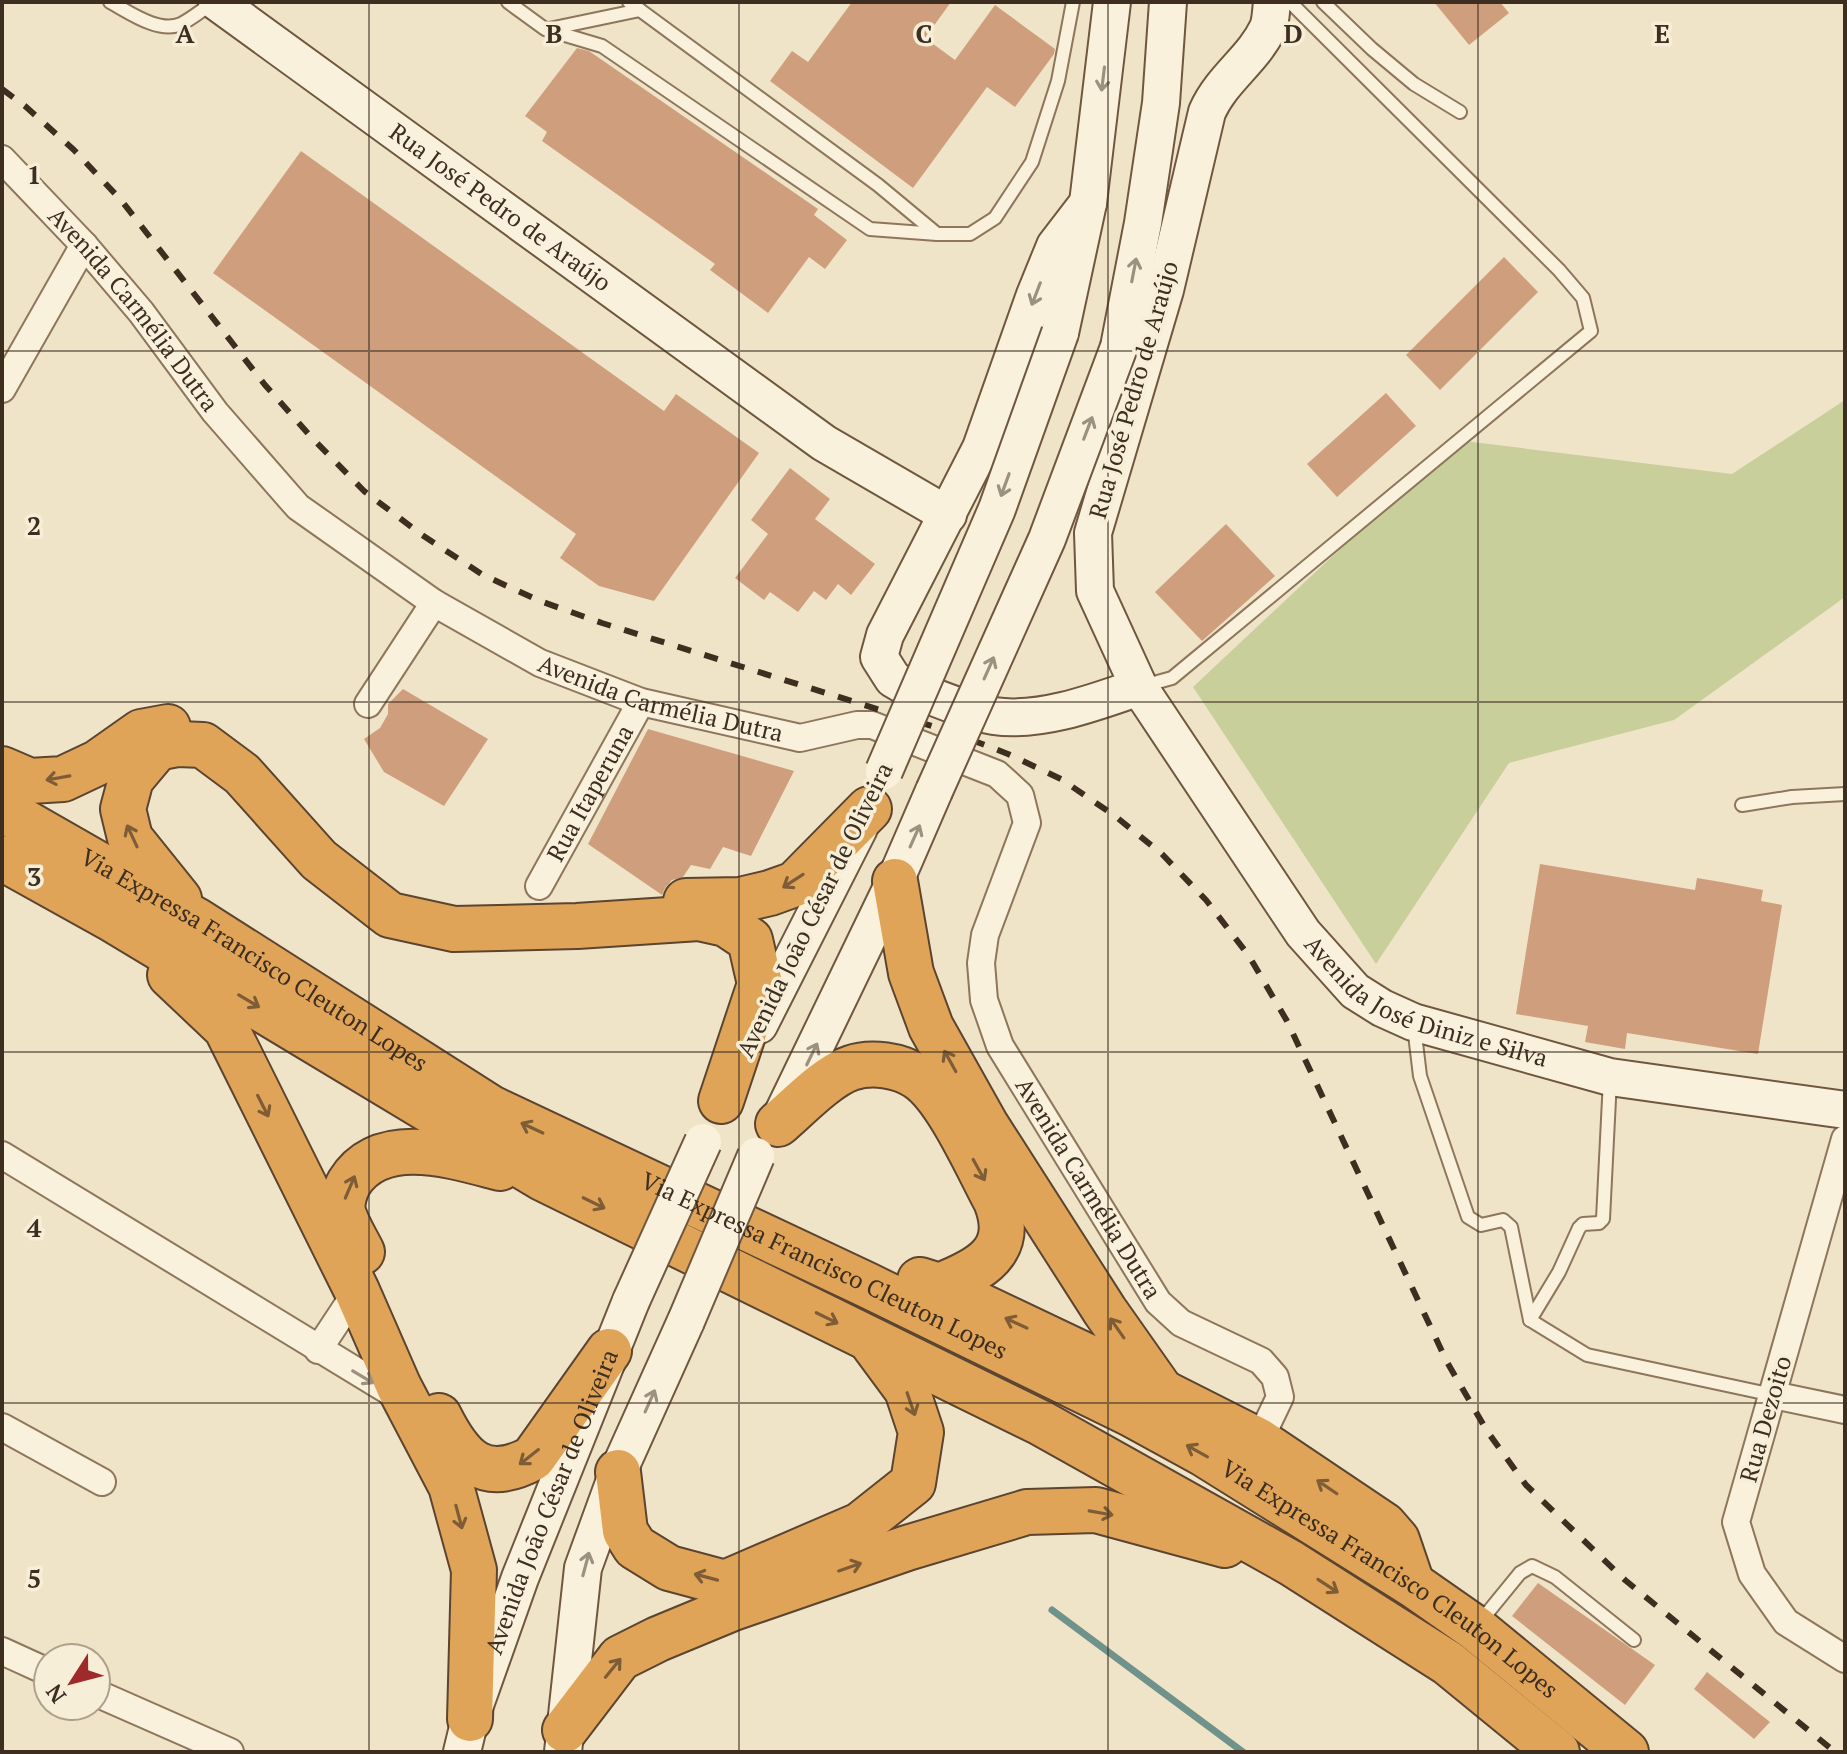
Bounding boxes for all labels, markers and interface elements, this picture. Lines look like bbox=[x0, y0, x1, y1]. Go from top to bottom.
text: A bbox=[176, 16, 195, 50]
text: B bbox=[546, 16, 562, 50]
text: C bbox=[916, 16, 932, 50]
text: D bbox=[1283, 16, 1303, 50]
text: E bbox=[1654, 16, 1670, 50]
one-way arrow bbox=[1095, 66, 1110, 92]
street label: Rua José Pedro de Araújo bbox=[383, 116, 618, 298]
text: 1 bbox=[27, 157, 41, 191]
street label: Avenida Carmélia Dutra bbox=[41, 200, 226, 418]
street label: Rua José Pedro de Araújo bbox=[1081, 257, 1185, 522]
one-way arrow bbox=[1127, 258, 1142, 283]
one-way arrow bbox=[1027, 281, 1042, 306]
one-way arrow bbox=[1082, 416, 1096, 441]
one-way arrow bbox=[997, 472, 1012, 497]
text: 2 bbox=[27, 508, 41, 542]
street label: Avenida Carmélia Dutra bbox=[534, 647, 786, 749]
one-way arrow bbox=[982, 657, 997, 681]
street label: Rua Itaperuna bbox=[539, 719, 640, 867]
street label: Avenida João César de Oliveira bbox=[729, 757, 900, 1062]
one-way arrow bbox=[45, 771, 71, 786]
one-way arrow bbox=[908, 824, 923, 849]
one-way arrow bbox=[124, 825, 139, 849]
street label: Via Expressa Francisco Cleuton Lopes bbox=[75, 840, 434, 1079]
text: 3 bbox=[27, 859, 41, 893]
one-way arrow bbox=[783, 873, 805, 890]
street label: Avenida José Diniz e Silva bbox=[1298, 928, 1551, 1074]
one-way arrow bbox=[237, 994, 260, 1010]
one-way arrow bbox=[805, 1042, 820, 1066]
one-way arrow bbox=[941, 1049, 957, 1073]
street label: Avenida Carmélia Dutra bbox=[1008, 1071, 1169, 1305]
one-way arrow bbox=[256, 1093, 271, 1117]
one-way arrow bbox=[520, 1119, 545, 1134]
one-way arrow bbox=[972, 1158, 987, 1182]
street label: Via Expressa Francisco Cleuton Lopes bbox=[636, 1164, 1013, 1366]
one-way arrow bbox=[343, 1175, 358, 1199]
one-way arrow bbox=[582, 1196, 606, 1212]
text: 4 bbox=[27, 1210, 42, 1244]
one-way arrow bbox=[815, 1311, 839, 1326]
one-way arrow bbox=[1004, 1315, 1028, 1330]
one-way arrow bbox=[1109, 1318, 1125, 1340]
street label: Avenida João César de Oliveira bbox=[477, 1345, 625, 1658]
street label: Rua Dezoito bbox=[1732, 1352, 1798, 1486]
one-way arrow bbox=[351, 1369, 374, 1385]
one-way arrow bbox=[643, 1389, 658, 1413]
one-way arrow bbox=[905, 1391, 920, 1416]
one-way arrow bbox=[1185, 1442, 1209, 1458]
one-way arrow bbox=[519, 1449, 540, 1466]
street label: Via Expressa Francisco Cleuton Lopes bbox=[1215, 1452, 1566, 1705]
one-way arrow bbox=[1317, 1479, 1339, 1495]
one-way arrow bbox=[453, 1503, 468, 1529]
one-way arrow bbox=[1088, 1506, 1114, 1521]
one-way arrow bbox=[579, 1551, 594, 1577]
one-way arrow bbox=[837, 1559, 862, 1574]
text: 5 bbox=[27, 1561, 41, 1595]
one-way arrow bbox=[693, 1569, 719, 1584]
one-way arrow bbox=[1316, 1578, 1338, 1595]
north arrow bbox=[32, 1642, 112, 1722]
one-way arrow bbox=[604, 1659, 622, 1679]
text: N bbox=[39, 1679, 72, 1709]

